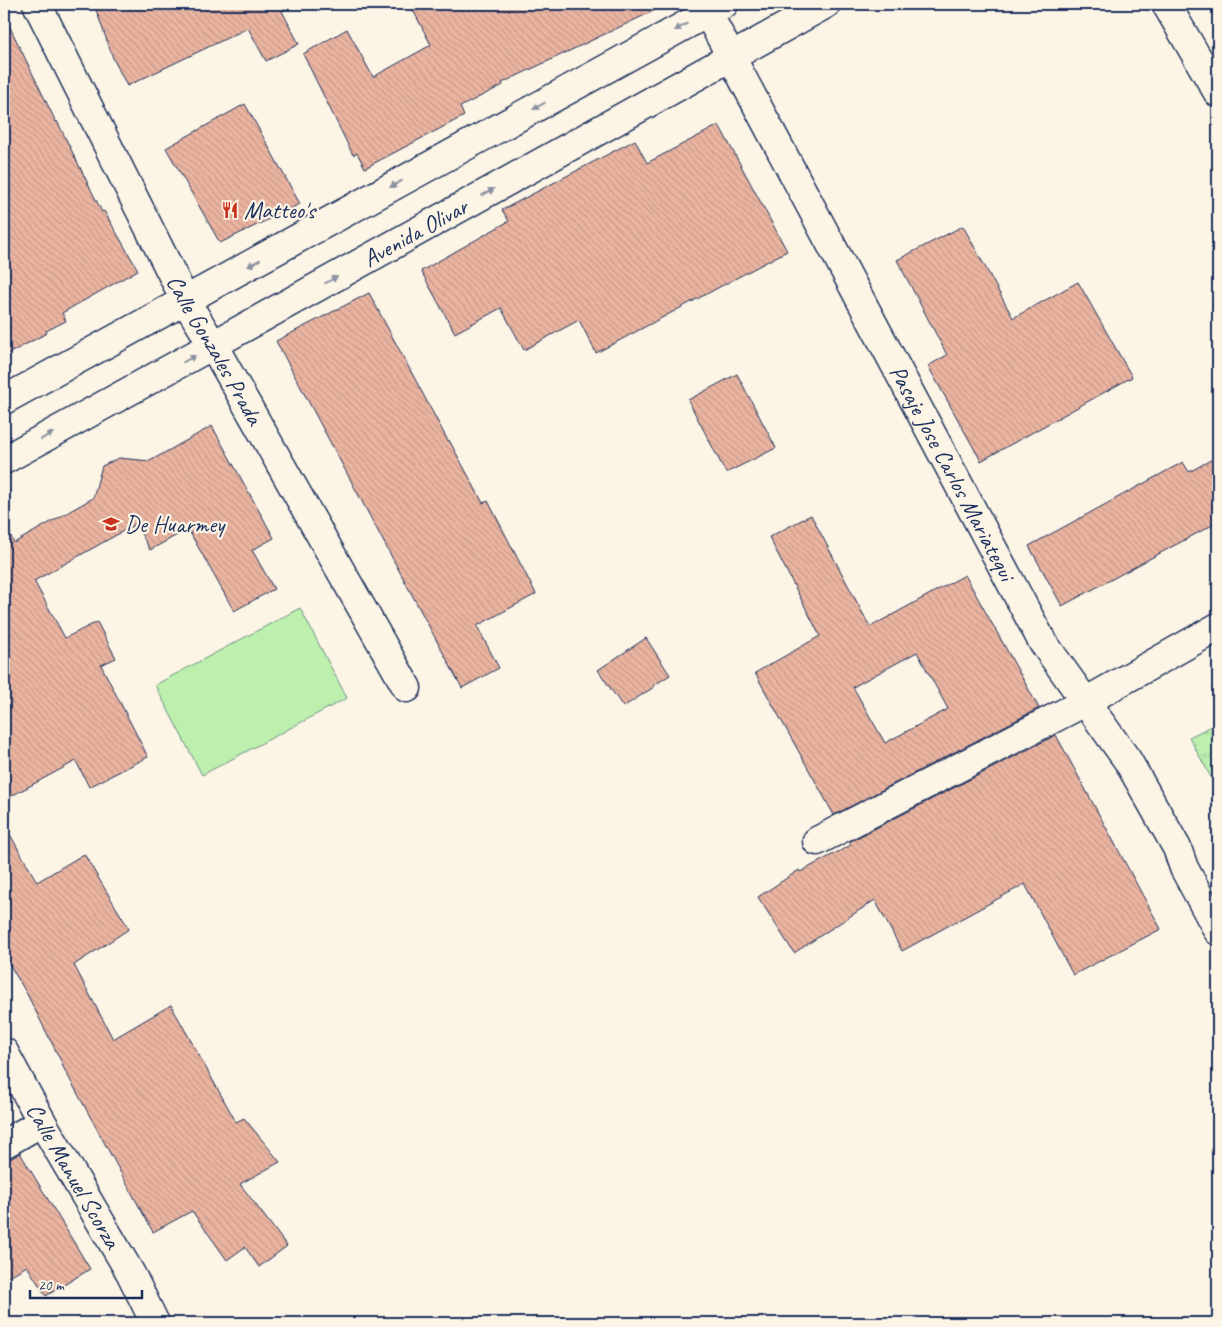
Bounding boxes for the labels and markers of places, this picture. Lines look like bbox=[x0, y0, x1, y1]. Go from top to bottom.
place label: Matteo's bbox=[244, 195, 318, 225]
restaurant icon: Matteo's bbox=[220, 200, 240, 220]
place label: De Huarmey bbox=[125, 509, 226, 539]
school or university icon: De Huarmey bbox=[101, 514, 121, 534]

